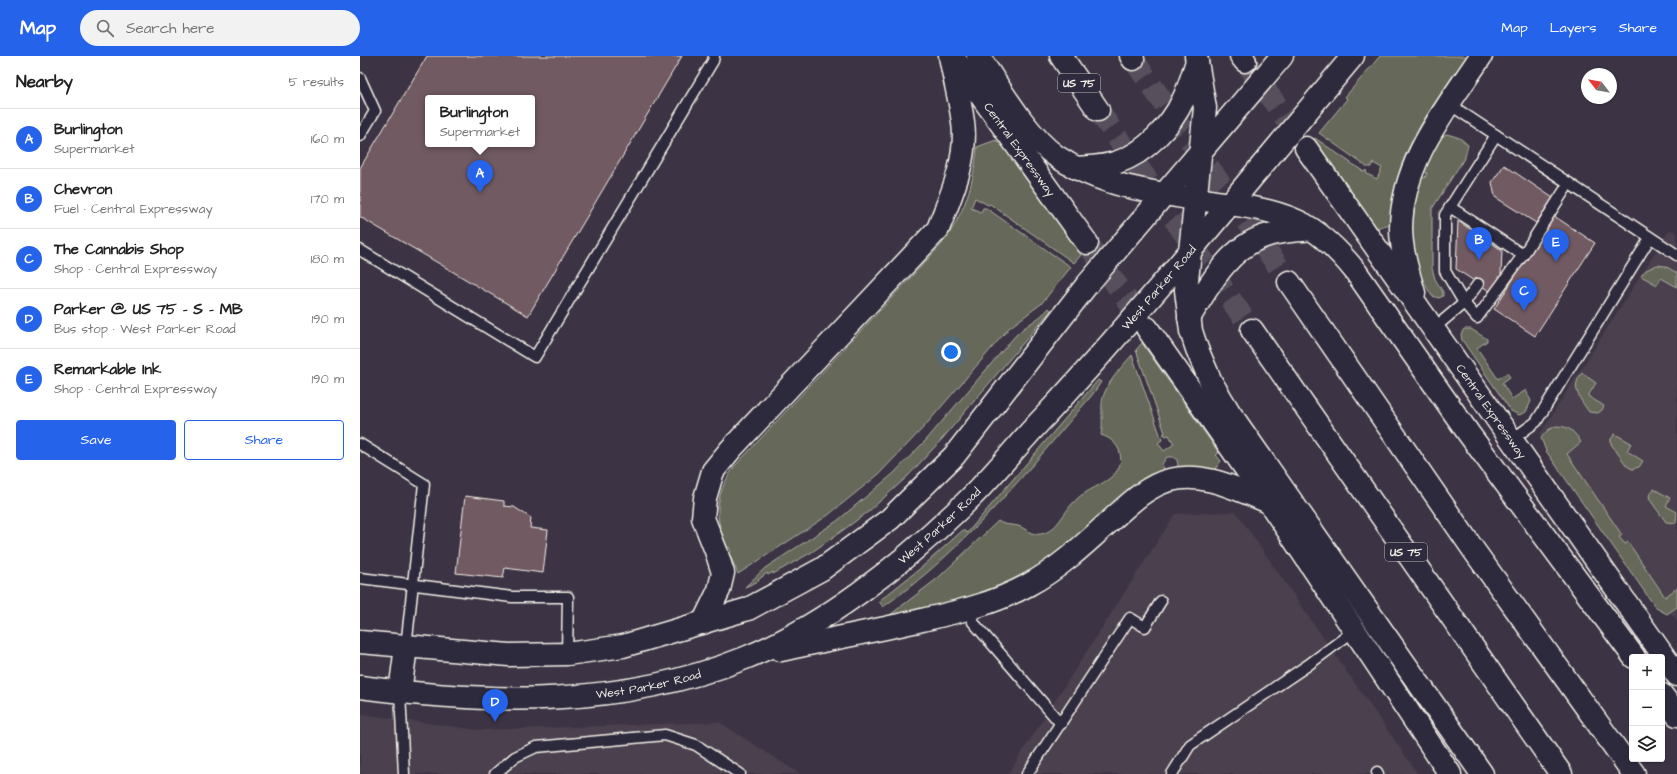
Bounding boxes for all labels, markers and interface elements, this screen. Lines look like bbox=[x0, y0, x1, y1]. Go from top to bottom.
search box bbox=[80, 10, 360, 46]
text: Map bbox=[20, 15, 56, 42]
icon: search bbox=[94, 17, 116, 39]
text: Search here bbox=[126, 18, 215, 39]
text: Map bbox=[1501, 18, 1528, 38]
text: Layers bbox=[1550, 18, 1597, 38]
text: Share bbox=[1619, 18, 1657, 38]
north arrow bbox=[1581, 68, 1617, 104]
text: Nearby bbox=[16, 70, 73, 94]
text: 5 results bbox=[288, 73, 344, 91]
road number: US 75 bbox=[1058, 74, 1100, 92]
popup bbox=[425, 95, 535, 147]
street label: Central Expressway bbox=[980, 99, 1059, 201]
text: Burlington bbox=[440, 102, 508, 123]
text: Burlington bbox=[54, 119, 122, 140]
text: Supermarket bbox=[440, 123, 520, 141]
text: A bbox=[25, 130, 33, 148]
text: 160 m bbox=[311, 130, 344, 148]
text: Supermarket bbox=[54, 140, 135, 158]
pin: A bbox=[467, 160, 493, 193]
text: Chevron bbox=[54, 179, 112, 200]
text: B bbox=[24, 190, 34, 208]
text: 170 m bbox=[311, 190, 344, 208]
text: Fuel · Central Expressway bbox=[54, 200, 213, 218]
pin: B bbox=[1466, 227, 1492, 260]
pin: E bbox=[1543, 229, 1569, 262]
text: The Cannabis Shop bbox=[54, 239, 184, 260]
street label: West Parker Road bbox=[1118, 242, 1200, 334]
text: C bbox=[24, 250, 34, 268]
text: 180 m bbox=[310, 250, 344, 268]
text: Shop · Central Expressway bbox=[54, 260, 217, 278]
pin: C bbox=[1511, 278, 1537, 311]
text: Parker @ US 75 - S - MB bbox=[54, 299, 243, 320]
text: D bbox=[25, 310, 33, 328]
text: 190 m bbox=[311, 310, 344, 328]
text: Bus stop · West Parker Road bbox=[54, 320, 236, 338]
your location bbox=[941, 342, 961, 362]
text: Remarkable Ink bbox=[54, 359, 161, 380]
street label: Central Expressway bbox=[1452, 361, 1530, 463]
text: E bbox=[25, 370, 33, 388]
text: 190 m bbox=[311, 370, 344, 388]
text: Shop · Central Expressway bbox=[54, 380, 217, 398]
button: Save bbox=[16, 420, 176, 460]
button: Share bbox=[184, 420, 344, 460]
street label: West Parker Road bbox=[895, 484, 985, 568]
road number: US 75 bbox=[1385, 543, 1427, 561]
map controls bbox=[1629, 654, 1665, 762]
button: + bbox=[1629, 654, 1665, 690]
street label: West Parker Road bbox=[595, 666, 703, 703]
pin: D bbox=[482, 689, 508, 722]
button: − bbox=[1629, 690, 1665, 726]
button: layers bbox=[1629, 726, 1665, 762]

